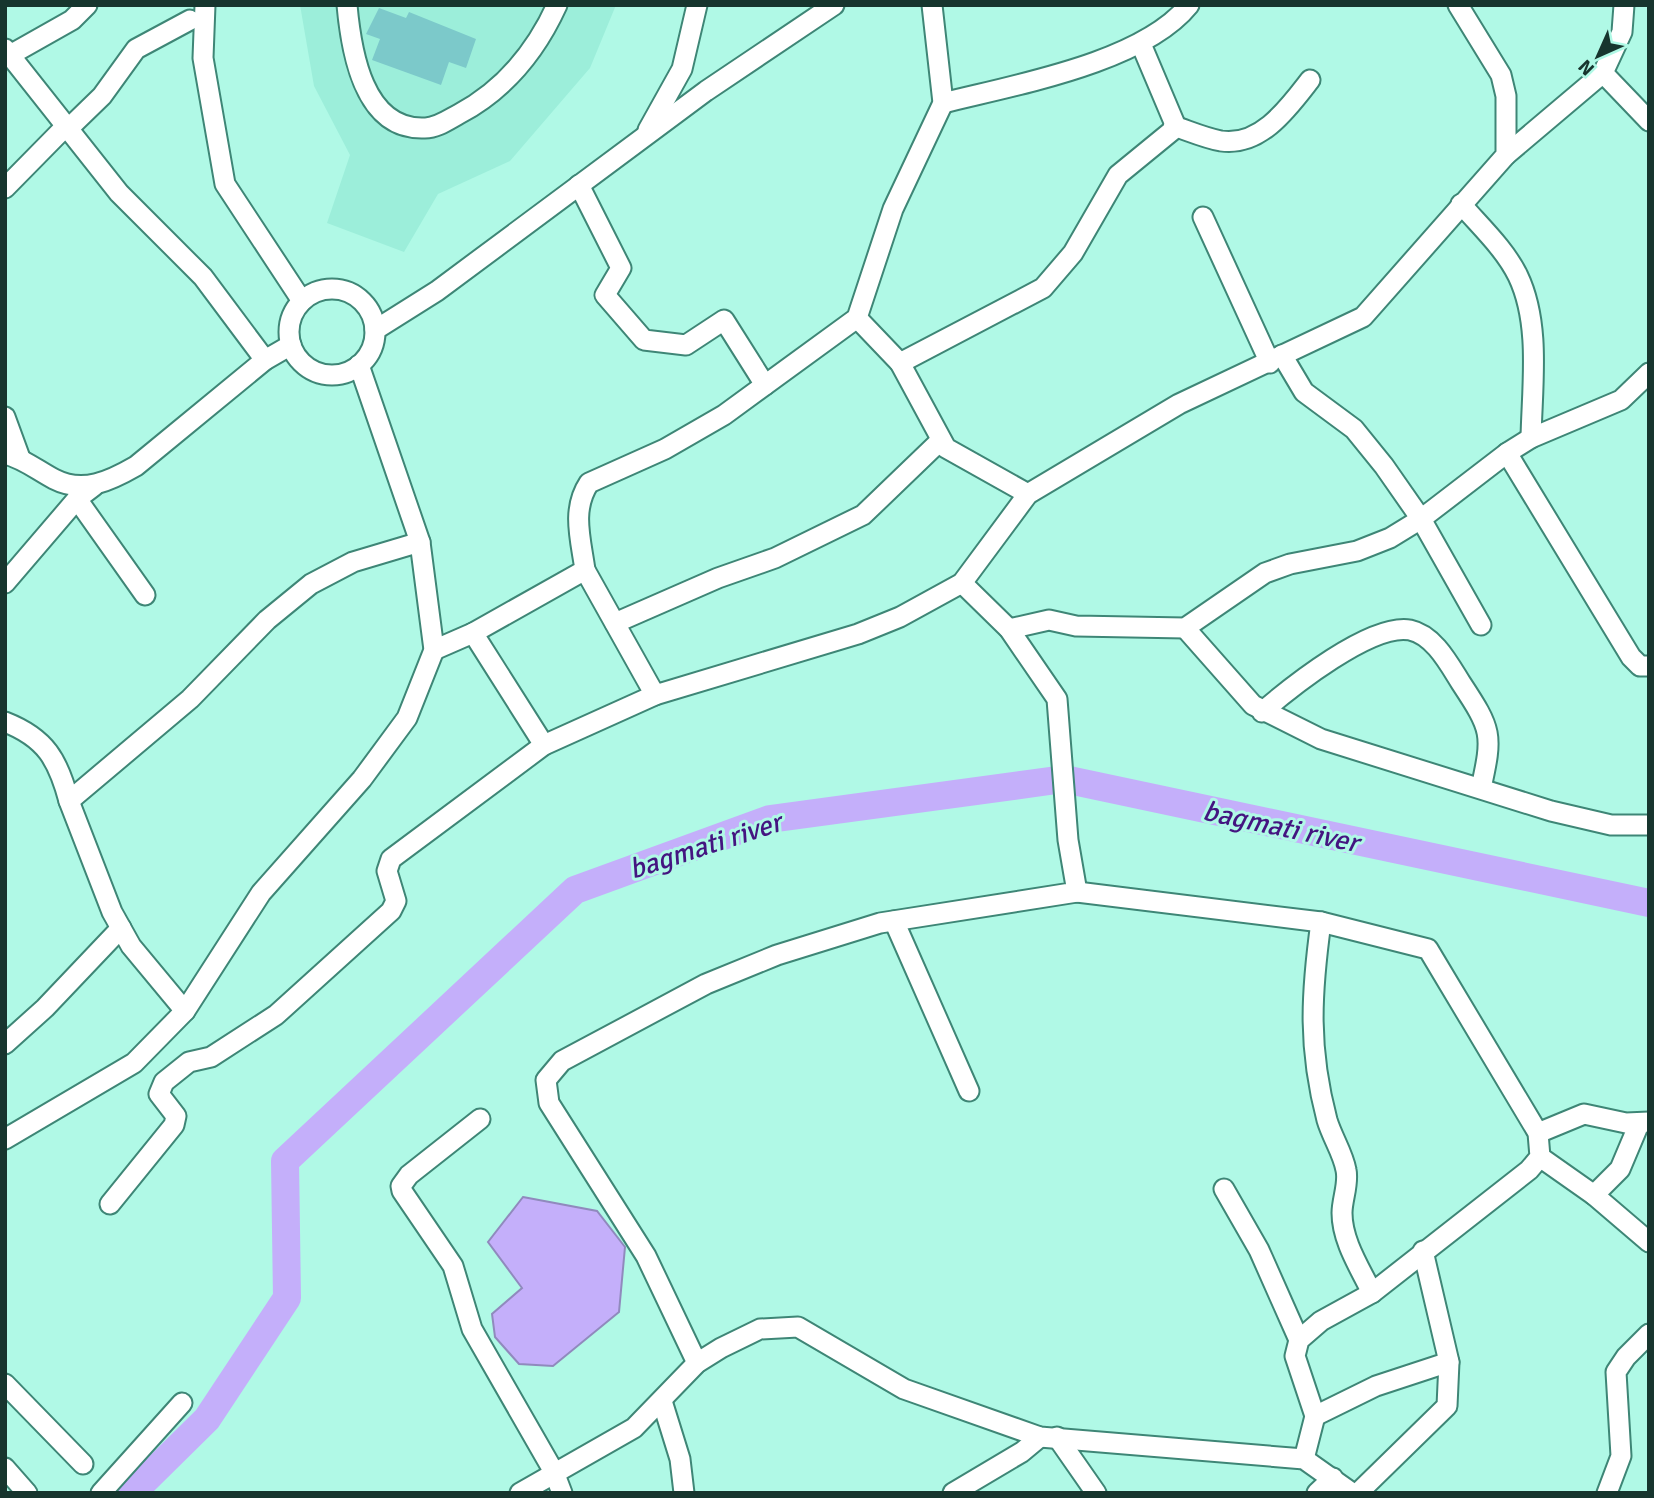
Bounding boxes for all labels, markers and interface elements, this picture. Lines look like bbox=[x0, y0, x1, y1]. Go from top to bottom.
north arrow bbox=[1563, 21, 1633, 91]
text: N bbox=[1574, 54, 1600, 80]
water label: bagmati river bbox=[1200, 794, 1365, 861]
water label: bagmati river bbox=[625, 804, 789, 887]

